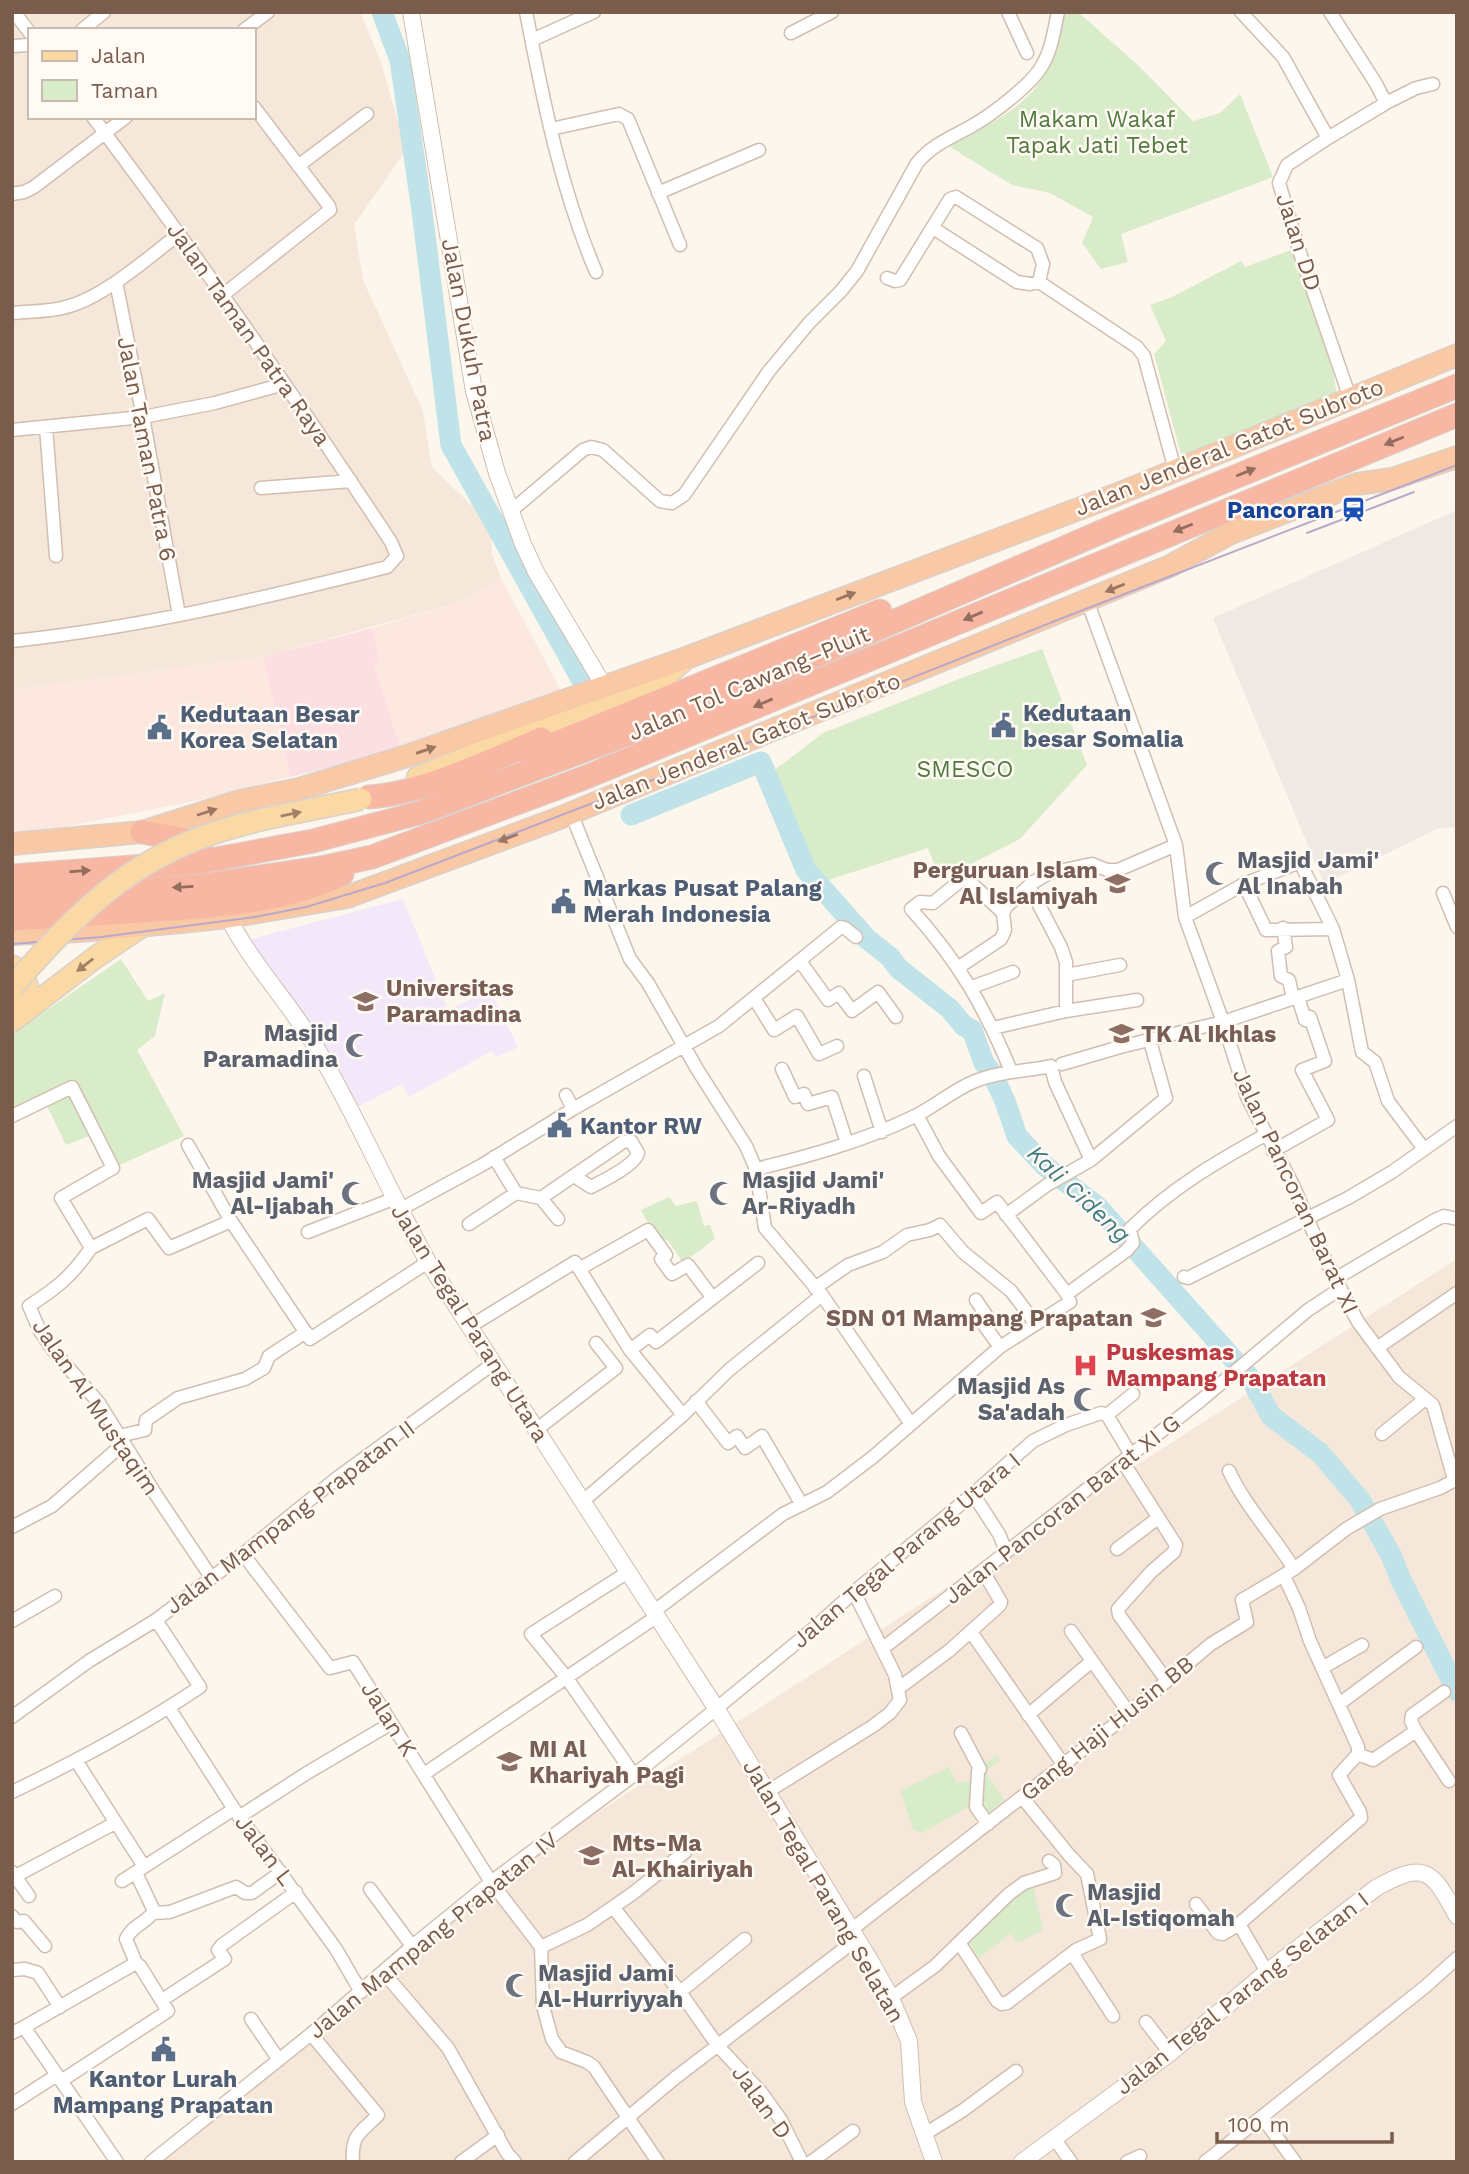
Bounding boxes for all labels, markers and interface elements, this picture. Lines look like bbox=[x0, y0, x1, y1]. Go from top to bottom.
legend bbox=[28, 28, 256, 119]
text: Jalan bbox=[91, 43, 146, 68]
text: Taman bbox=[91, 78, 158, 103]
park label: Makam Wakaf Tapak Jati Tebet bbox=[1006, 106, 1188, 159]
street label: Jalan DD bbox=[1270, 190, 1327, 294]
street label: Jalan Taman Patra Raya bbox=[161, 217, 336, 451]
street label: Jalan Dukuh Patra bbox=[436, 236, 501, 444]
street label: Jalan Taman Patra 6 bbox=[111, 334, 182, 564]
street label: Jalan Jenderal Gatot Subroto bbox=[1071, 373, 1388, 522]
one-way arrow bbox=[1383, 436, 1404, 447]
one-way arrow bbox=[1235, 467, 1256, 478]
station icon: Pancoran bbox=[1340, 496, 1368, 524]
place label: Pancoran bbox=[1227, 497, 1334, 524]
one-way arrow bbox=[1173, 523, 1194, 534]
one-way arrow bbox=[1104, 583, 1125, 594]
one-way arrow bbox=[835, 590, 856, 601]
one-way arrow bbox=[963, 610, 984, 621]
street label: Jalan Tol Cawang–Pluit bbox=[624, 620, 874, 747]
street label: Jalan Jenderal Gatot Subroto bbox=[588, 667, 905, 816]
one-way arrow bbox=[753, 698, 774, 709]
place label: Kedutaan besar Somalia bbox=[1023, 700, 1184, 753]
place label: Kedutaan Besar Korea Selatan bbox=[180, 701, 360, 754]
public building icon: Kedutaan besar Somalia bbox=[989, 712, 1017, 740]
public building icon: Kedutaan Besar Korea Selatan bbox=[146, 713, 174, 741]
one-way arrow bbox=[416, 744, 437, 755]
park label: SMESCO bbox=[917, 756, 1013, 783]
one-way arrow bbox=[197, 806, 218, 816]
one-way arrow bbox=[280, 809, 302, 820]
one-way arrow bbox=[497, 832, 518, 843]
place label: Masjid Jami' Al Inabah bbox=[1237, 847, 1379, 900]
place label: Perguruan Islam Al Islamiyah bbox=[912, 857, 1098, 910]
mosque icon: Masjid Jami' Al Inabah bbox=[1203, 859, 1231, 887]
one-way arrow bbox=[70, 865, 92, 876]
school or university icon: Perguruan Islam Al Islamiyah bbox=[1104, 869, 1132, 897]
place label: Markas Pusat Palang Merah Indonesia bbox=[583, 875, 822, 928]
one-way arrow bbox=[172, 882, 194, 893]
public building icon: Markas Pusat Palang Merah Indonesia bbox=[549, 887, 577, 915]
one-way arrow bbox=[77, 957, 94, 972]
place label: Universitas Paramadina bbox=[386, 975, 522, 1028]
school or university icon: Universitas Paramadina bbox=[352, 987, 380, 1015]
place label: Masjid Paramadina bbox=[203, 1020, 339, 1073]
school or university icon: TK Al Ikhlas bbox=[1107, 1020, 1135, 1048]
place label: TK Al Ikhlas bbox=[1141, 1021, 1276, 1048]
mosque icon: Masjid Paramadina bbox=[344, 1032, 372, 1060]
street label: Jalan Pancoran Barat XI bbox=[1227, 1064, 1364, 1318]
public building icon: Kantor RW bbox=[546, 1112, 574, 1140]
place label: Kantor RW bbox=[580, 1113, 702, 1140]
water label: Kali Cideng bbox=[1022, 1139, 1136, 1249]
place label: Masjid Jami' Al-Ijabah bbox=[192, 1167, 334, 1220]
place label: Masjid Jami' Ar-Riyadh bbox=[742, 1167, 884, 1220]
mosque icon: Masjid Jami' Al-Ijabah bbox=[340, 1179, 368, 1207]
mosque icon: Masjid Jami' Ar-Riyadh bbox=[708, 1179, 736, 1207]
street label: Jalan Tegal Parang Utara bbox=[385, 1199, 554, 1447]
school or university icon: SDN 01 Mampang Prapatan bbox=[1139, 1304, 1167, 1332]
place label: SDN 01 Mampang Prapatan bbox=[826, 1305, 1133, 1332]
street label: Jalan Al Mustaqim bbox=[27, 1314, 165, 1501]
place label: Puskesmas Mampang Prapatan bbox=[1106, 1339, 1327, 1392]
hospital icon: Puskesmas Mampang Prapatan bbox=[1072, 1351, 1100, 1379]
place label: Masjid As Sa'adah bbox=[957, 1373, 1065, 1426]
mosque icon: Masjid As Sa'adah bbox=[1071, 1385, 1099, 1413]
street label: Jalan Pancoran Barat XI G bbox=[939, 1409, 1186, 1610]
street label: Jalan Mampang Prapatan II bbox=[160, 1415, 420, 1620]
street label: Jalan Tegal Parang Utara I bbox=[787, 1447, 1026, 1654]
street label: Gang Haji Husin BB bbox=[1015, 1650, 1199, 1807]
street label: Jalan K bbox=[355, 1677, 422, 1762]
place label: MI Al Khariyah Pagi bbox=[529, 1736, 684, 1789]
school or university icon: MI Al Khariyah Pagi bbox=[495, 1748, 523, 1776]
street label: Jalan Tegal Parang Selatan bbox=[737, 1755, 910, 2027]
street label: Jalan L bbox=[229, 1810, 300, 1891]
street label: Jalan Mampang Prapatan IV bbox=[303, 1826, 564, 2045]
place label: Mts-Ma Al-Khairiyah bbox=[612, 1830, 753, 1883]
school or university icon: Mts-Ma Al-Khairiyah bbox=[578, 1842, 606, 1870]
place label: Masjid Al-Istiqomah bbox=[1087, 1879, 1235, 1932]
street label: Jalan Tegal Parang Selatan I bbox=[1110, 1886, 1374, 2101]
mosque icon: Masjid Al-Istiqomah bbox=[1053, 1891, 1081, 1919]
place label: Masjid Jami Al-Hurriyyah bbox=[538, 1960, 683, 2013]
mosque icon: Masjid Jami Al-Hurriyyah bbox=[504, 1972, 532, 2000]
public building icon: Kantor Lurah Mampang Prapatan bbox=[149, 2035, 177, 2063]
street label: Jalan D bbox=[726, 2060, 797, 2144]
place label: Kantor Lurah Mampang Prapatan bbox=[53, 2066, 273, 2119]
scale bar bbox=[1217, 2100, 1392, 2144]
text: 100 m bbox=[1228, 2112, 1290, 2137]

